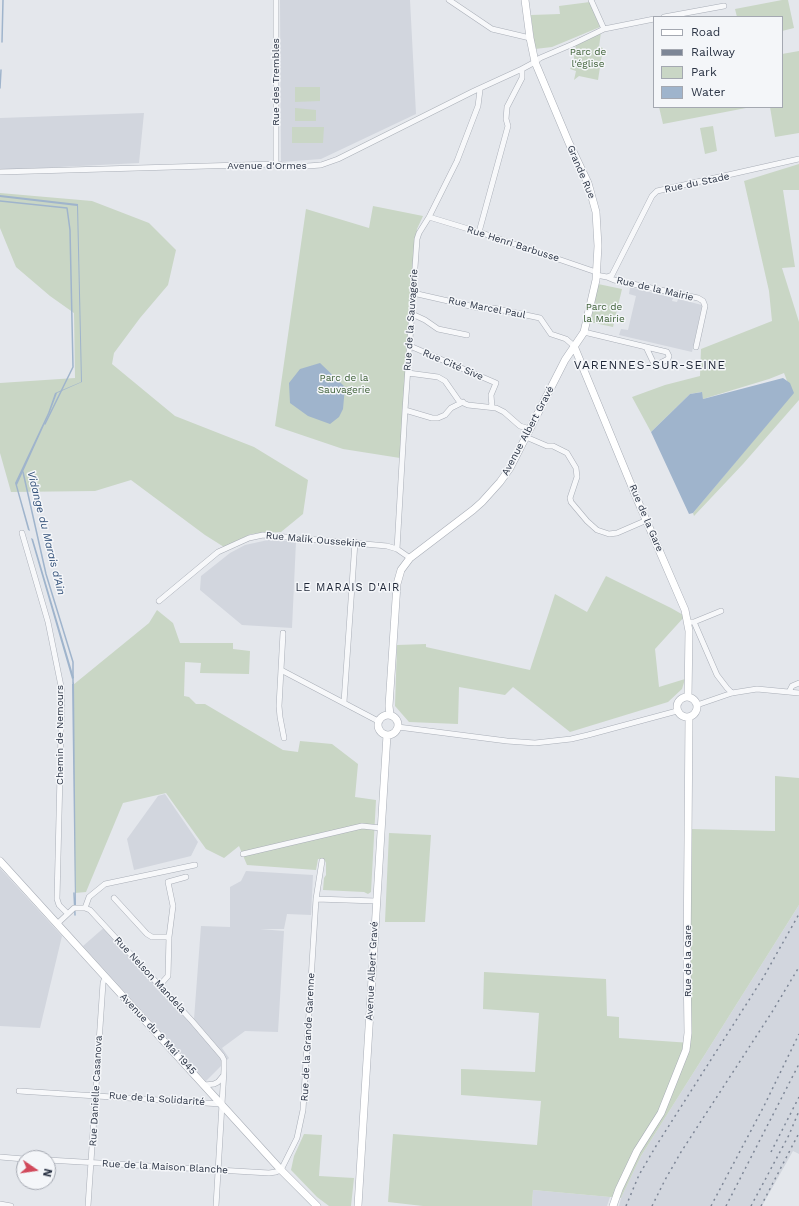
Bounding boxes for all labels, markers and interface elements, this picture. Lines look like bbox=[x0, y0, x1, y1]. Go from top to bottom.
legend bbox=[653, 16, 783, 108]
text: Road bbox=[691, 25, 720, 39]
street label: Rue des Trembles bbox=[270, 38, 282, 126]
text: Railway bbox=[691, 45, 735, 59]
park label: Parc de l'église bbox=[570, 46, 606, 70]
text: Park bbox=[691, 65, 717, 79]
text: Water bbox=[691, 85, 725, 99]
street label: Grande Rue bbox=[564, 143, 598, 201]
street label: Avenue d'Ormes bbox=[227, 160, 307, 172]
street label: Rue du Stade bbox=[663, 170, 731, 196]
street label: Rue Henri Barbusse bbox=[465, 223, 561, 265]
street label: Rue de la Sauvagerie bbox=[401, 269, 421, 371]
street label: Rue de la Mairie bbox=[615, 274, 695, 304]
street label: Rue Marcel Paul bbox=[447, 295, 527, 321]
park label: Parc de la Mairie bbox=[583, 301, 625, 324]
street label: Rue Cité Sive bbox=[421, 347, 485, 383]
district label: VARENNES-SUR-SEINE bbox=[574, 358, 726, 372]
park label: Parc de la Sauvagerie bbox=[318, 372, 370, 396]
street label: Avenue Albert Gravé bbox=[499, 384, 557, 478]
water label: Vidange du Marais d'Ain bbox=[24, 470, 68, 596]
street label: Rue de la Gare bbox=[626, 482, 666, 554]
street label: Rue Malik Oussekine bbox=[265, 530, 367, 550]
district label: LE MARAIS D'AIR bbox=[296, 581, 400, 595]
street label: Chemin de Nemours bbox=[54, 685, 66, 785]
street label: Avenue Albert Gravé bbox=[363, 921, 381, 1021]
street label: Rue de la Gare bbox=[682, 925, 694, 997]
street label: Rue Nelson Mandela bbox=[112, 934, 188, 1016]
street label: Rue de la Grande Garenne bbox=[299, 972, 317, 1102]
street label: Avenue du 8 Mai 1945 bbox=[117, 991, 199, 1077]
street label: Rue Danielle Casanova bbox=[87, 1035, 105, 1147]
street label: Rue de la Solidarité bbox=[109, 1090, 205, 1108]
north arrow bbox=[16, 1150, 56, 1190]
street label: Rue de la Maison Blanche bbox=[102, 1158, 228, 1176]
text: N bbox=[40, 1167, 54, 1178]

